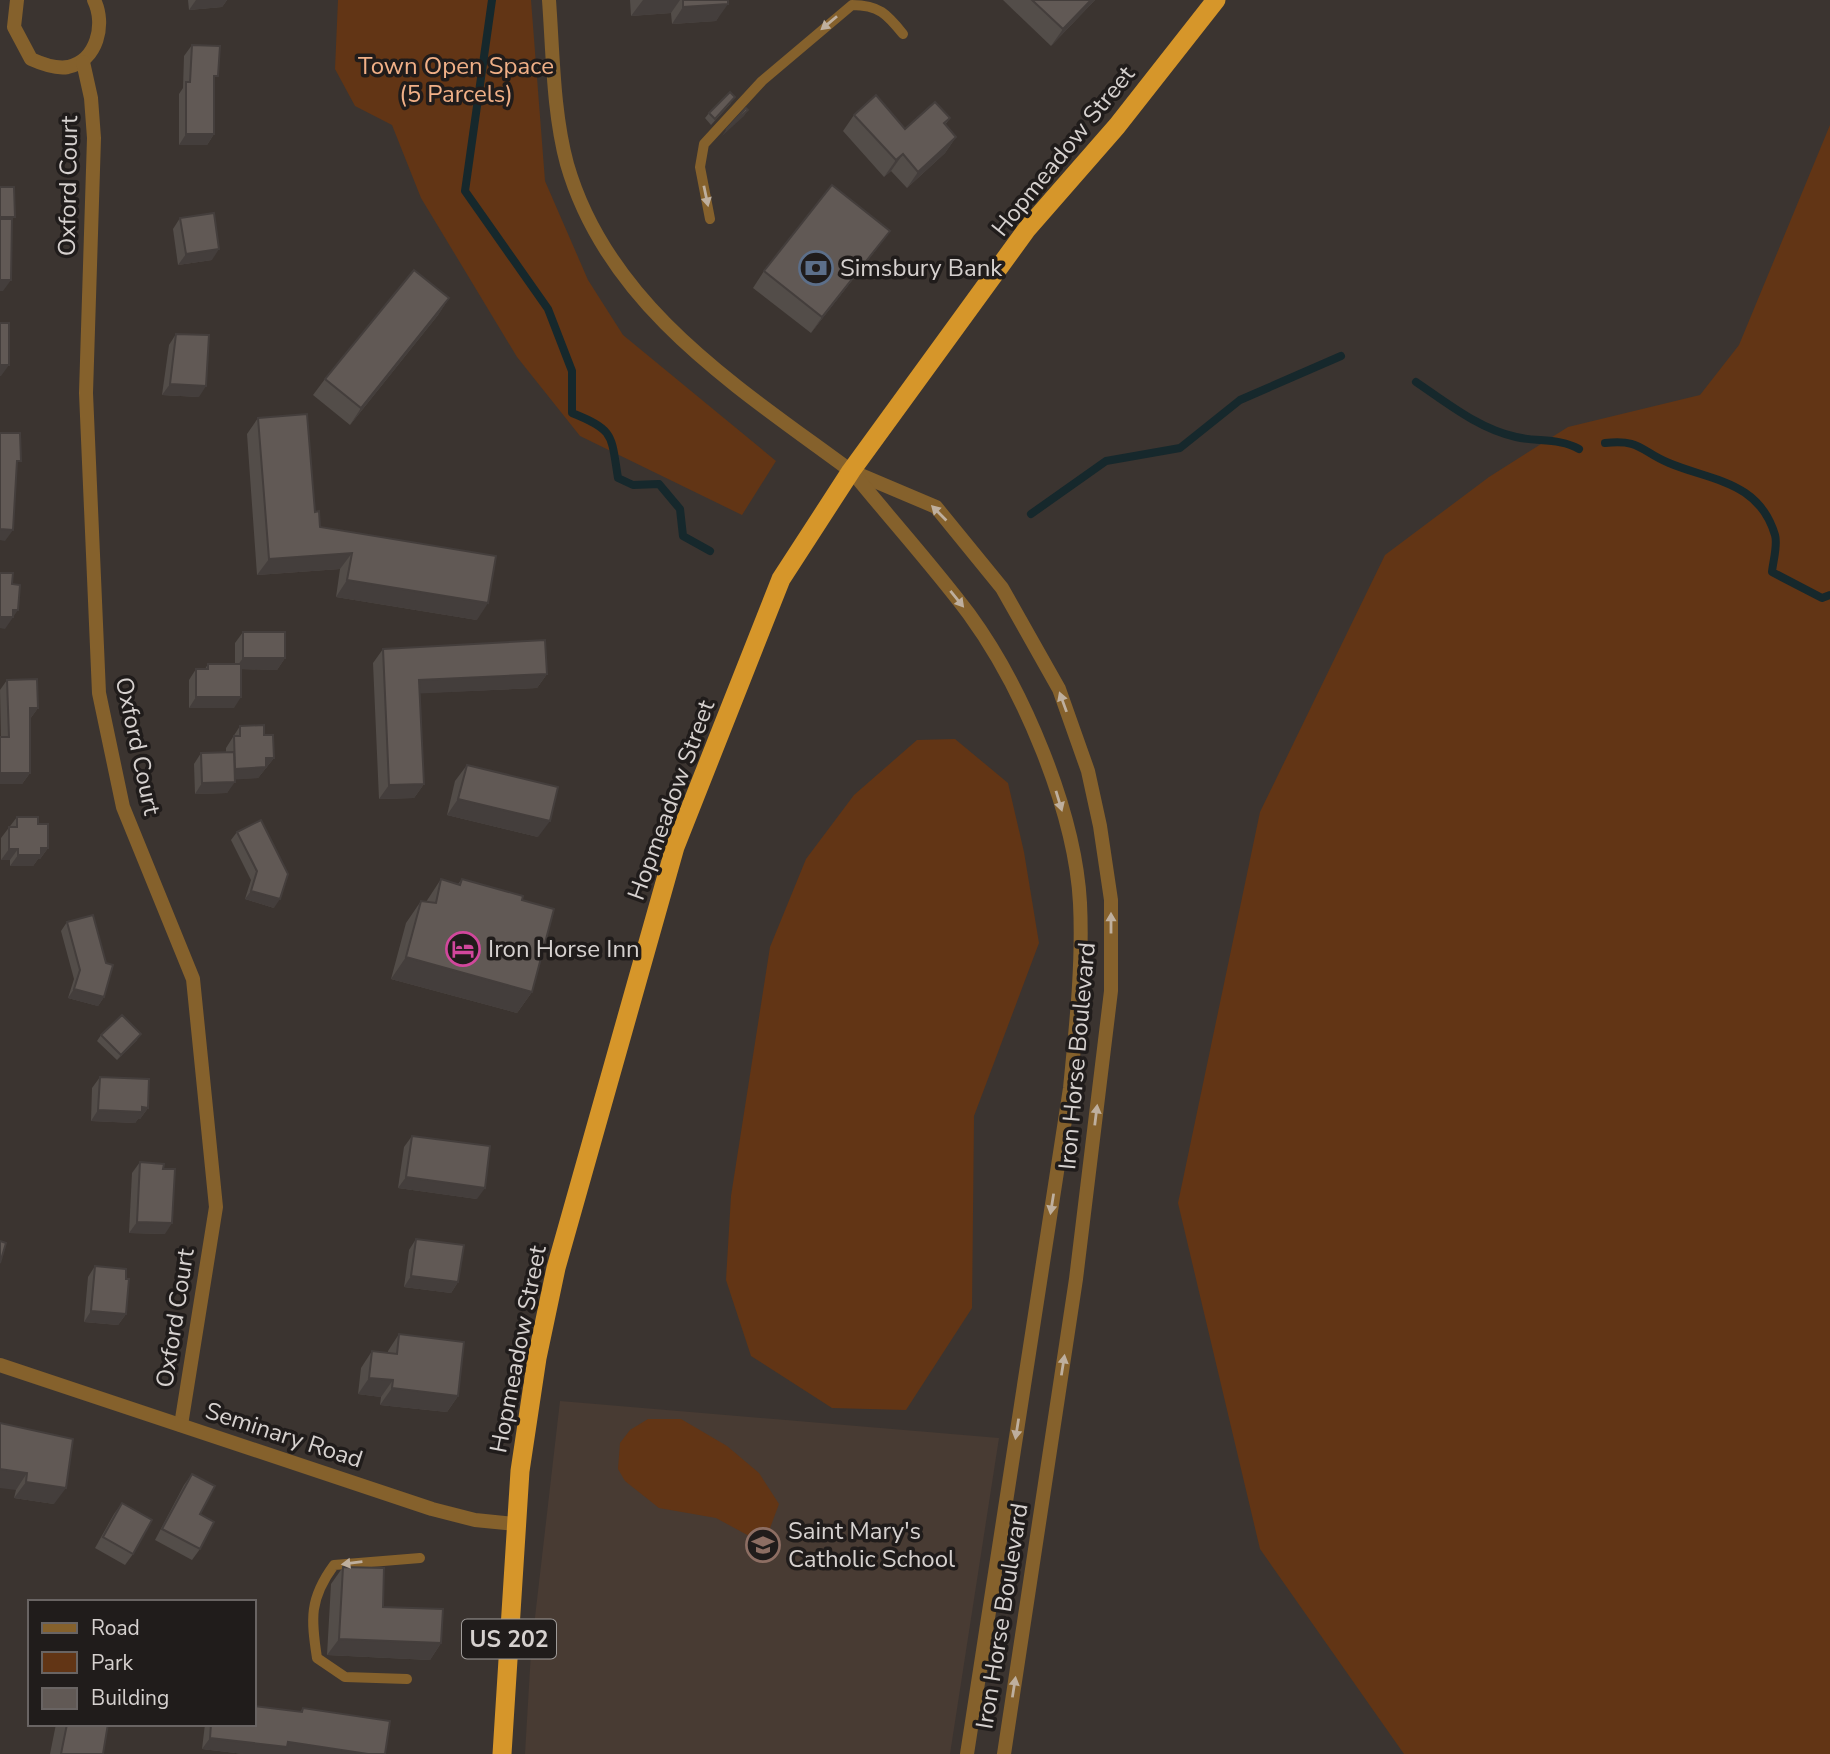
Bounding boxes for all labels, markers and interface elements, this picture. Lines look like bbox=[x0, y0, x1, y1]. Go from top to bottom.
one-way arrow bbox=[821, 15, 838, 30]
park label: Town Open Space (5 Parcels) bbox=[358, 50, 554, 110]
street label: Hopmeadow Street bbox=[984, 59, 1142, 243]
street label: Oxford Court bbox=[51, 115, 85, 256]
one-way arrow bbox=[700, 185, 711, 207]
bank icon: Simsbury Bank bbox=[797, 249, 835, 287]
place label: Simsbury Bank bbox=[840, 252, 1003, 284]
one-way arrow bbox=[931, 505, 948, 522]
one-way arrow bbox=[949, 591, 964, 608]
street label: Oxford Court bbox=[108, 674, 168, 819]
one-way arrow bbox=[1058, 691, 1069, 712]
street label: Hopmeadow Street bbox=[620, 695, 722, 904]
one-way arrow bbox=[1054, 791, 1064, 812]
one-way arrow bbox=[1105, 912, 1117, 934]
hotel icon: Iron Horse Inn bbox=[444, 930, 482, 968]
place label: Iron Horse Inn bbox=[488, 933, 640, 965]
street label: Iron Horse Boulevard bbox=[1051, 941, 1103, 1171]
one-way arrow bbox=[1090, 1104, 1101, 1126]
one-way arrow bbox=[1046, 1193, 1057, 1215]
street label: Hopmeadow Street bbox=[482, 1242, 554, 1455]
street label: Oxford Court bbox=[148, 1246, 202, 1390]
one-way arrow bbox=[1058, 1354, 1069, 1376]
street label: Seminary Road bbox=[201, 1394, 367, 1476]
one-way arrow bbox=[1011, 1418, 1022, 1440]
street label: Iron Horse Boulevard bbox=[968, 1501, 1036, 1731]
place label: Saint Mary's Catholic School bbox=[788, 1515, 955, 1575]
school or university icon: Saint Mary's Catholic School bbox=[744, 1526, 782, 1564]
one-way arrow bbox=[341, 1557, 363, 1568]
legend bbox=[28, 1600, 256, 1726]
text: Road bbox=[91, 1614, 140, 1642]
road number: US 202 bbox=[462, 1620, 556, 1658]
text: Park bbox=[91, 1649, 133, 1677]
one-way arrow bbox=[1009, 1675, 1020, 1697]
text: Building bbox=[91, 1684, 169, 1712]

